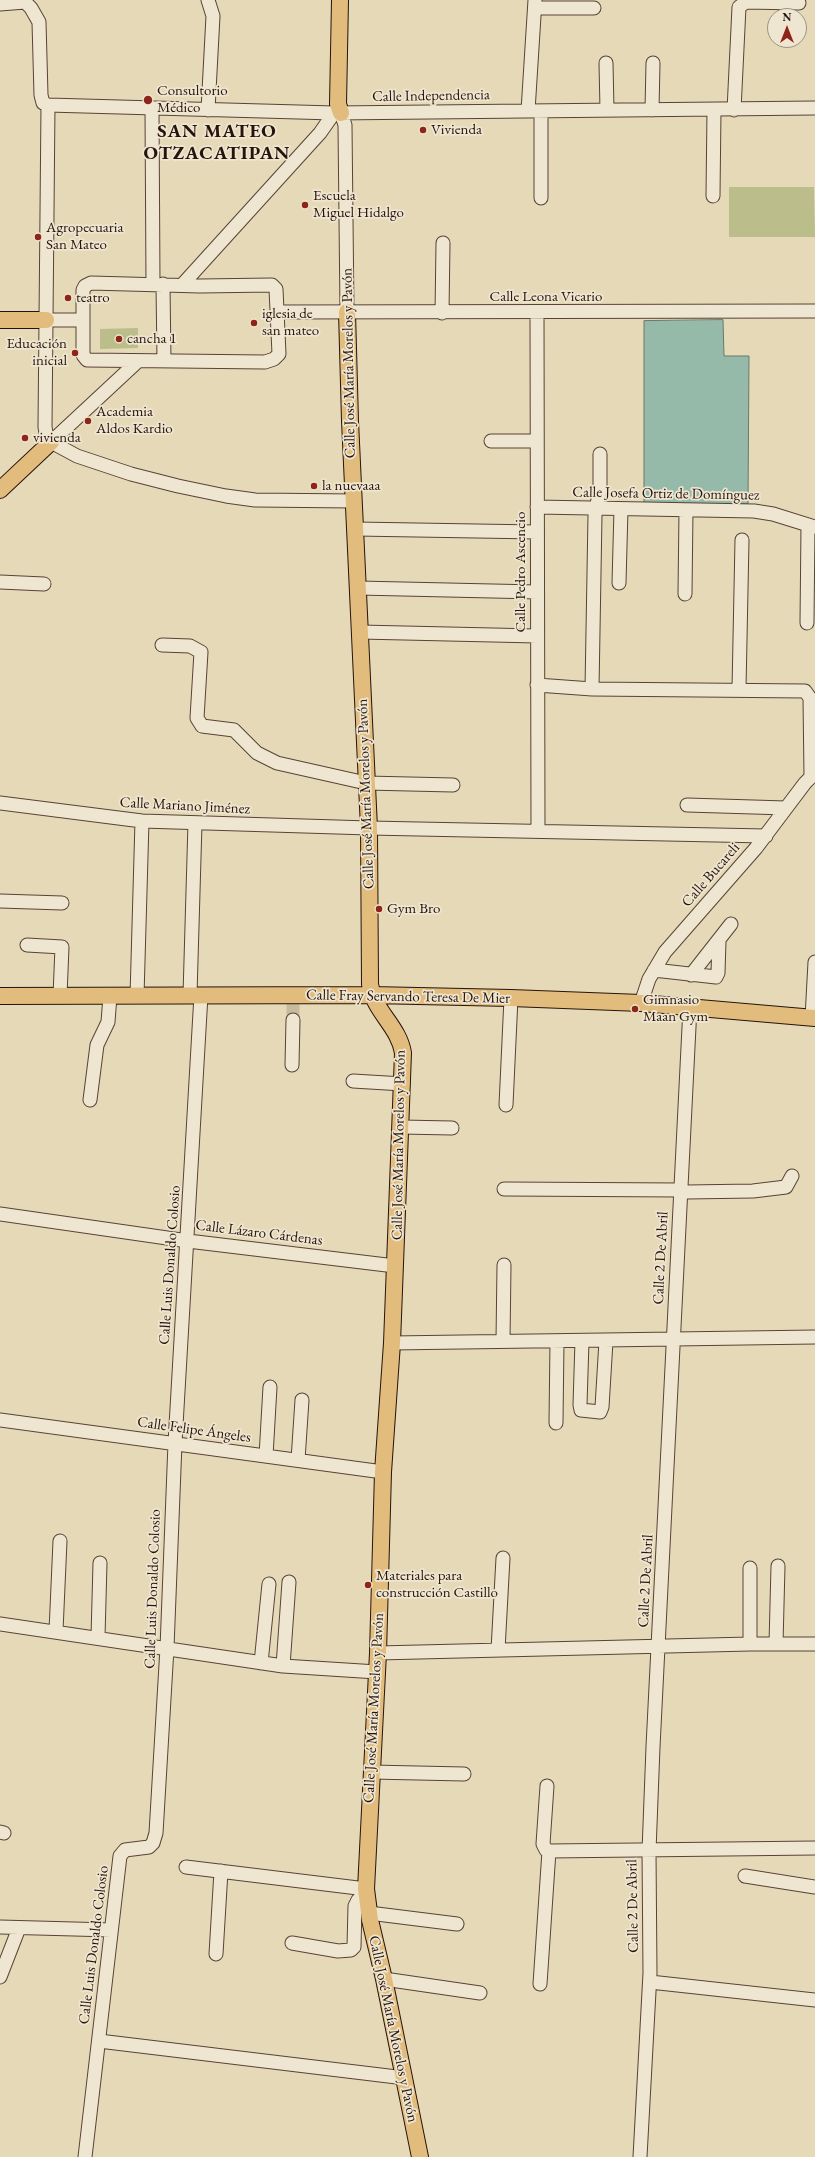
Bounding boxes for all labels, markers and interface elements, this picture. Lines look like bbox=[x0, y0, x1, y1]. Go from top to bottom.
north arrow bbox=[767, 8, 807, 48]
text: N bbox=[783, 10, 791, 24]
place label: Consultorio Médico bbox=[157, 82, 228, 117]
street label: Calle Independencia bbox=[372, 86, 490, 106]
marker: Consultorio Médico bbox=[142, 94, 154, 106]
district label: SAN MATEO OTZACATIPAN bbox=[144, 121, 290, 165]
place label: Vivienda bbox=[431, 121, 482, 139]
marker: Vivienda bbox=[418, 125, 428, 135]
place label: Escuela Miguel Hidalgo bbox=[313, 187, 404, 222]
marker: Escuela Miguel Hidalgo bbox=[300, 200, 310, 210]
place label: Agropecuaria San Mateo bbox=[46, 219, 123, 254]
marker: Agropecuaria San Mateo bbox=[33, 232, 43, 242]
street label: Calle José María Morelos y Pavón bbox=[338, 268, 360, 458]
street label: Calle Leona Vicario bbox=[490, 288, 602, 306]
place label: teatro bbox=[76, 289, 110, 307]
marker: teatro bbox=[63, 293, 73, 303]
place label: iglesia de san mateo bbox=[262, 305, 319, 340]
marker: iglesia de san mateo bbox=[249, 318, 259, 328]
place label: cancha 1 bbox=[127, 330, 177, 348]
marker: cancha 1 bbox=[114, 334, 124, 344]
place label: Educación inicial bbox=[6, 335, 67, 370]
marker: Educación inicial bbox=[70, 348, 80, 358]
place label: Academia Aldos Kardio bbox=[96, 403, 173, 438]
marker: Academia Aldos Kardio bbox=[83, 416, 93, 426]
place label: vivienda bbox=[33, 429, 81, 447]
marker: vivienda bbox=[20, 433, 30, 443]
place label: la nuevaaa bbox=[322, 477, 381, 495]
marker: la nuevaaa bbox=[309, 481, 319, 491]
street label: Calle Josefa Ortiz de Domínguez bbox=[572, 483, 760, 505]
street label: Calle Pedro Ascencio bbox=[512, 512, 530, 632]
street label: Calle José María Morelos y Pavón bbox=[354, 699, 378, 889]
street label: Calle Mariano Jiménez bbox=[119, 794, 251, 818]
street label: Calle Bucareli bbox=[678, 839, 744, 911]
place label: Gym Bro bbox=[387, 900, 440, 918]
marker: Gym Bro bbox=[374, 904, 384, 914]
street label: Calle Fray Servando Teresa De Mier bbox=[306, 986, 510, 1008]
place label: Gimnasio Maan Gym bbox=[643, 991, 708, 1026]
marker: Gimnasio Maan Gym bbox=[630, 1004, 640, 1014]
street label: Calle José María Morelos y Pavón bbox=[388, 1050, 410, 1240]
street label: Calle Luis Donaldo Colosio bbox=[155, 1185, 185, 1345]
street label: Calle 2 De Abril bbox=[650, 1211, 672, 1305]
street label: Calle Lázaro Cárdenas bbox=[194, 1216, 324, 1250]
street label: Calle Felipe Ángeles bbox=[136, 1413, 252, 1447]
street label: Calle Luis Donaldo Colosio bbox=[141, 1509, 165, 1669]
street label: Calle 2 De Abril bbox=[635, 1534, 657, 1628]
place label: Materiales para construcción Castillo bbox=[376, 1567, 498, 1602]
marker: Materiales para construcción Castillo bbox=[363, 1580, 373, 1590]
street label: Calle José María Morelos y Pavón bbox=[360, 1612, 388, 1804]
street label: Calle 2 De Abril bbox=[623, 1859, 643, 1953]
street label: Calle Luis Donaldo Colosio bbox=[75, 1865, 113, 2025]
street label: Calle José María Morelos y Pavón bbox=[364, 1934, 422, 2124]

